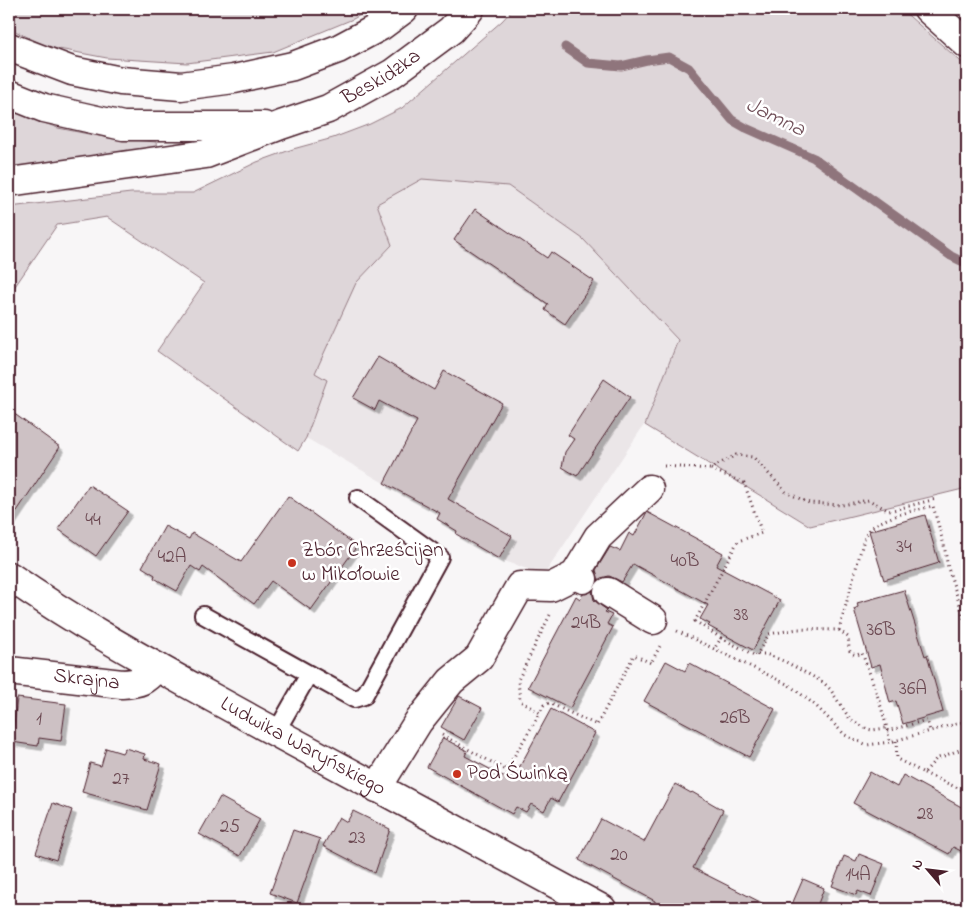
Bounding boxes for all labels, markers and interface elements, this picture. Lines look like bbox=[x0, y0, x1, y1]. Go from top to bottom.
street label: Beskidzka bbox=[335, 42, 428, 114]
water label: Jamna bbox=[740, 90, 811, 147]
house number: 44 bbox=[85, 507, 101, 534]
house number: 34 bbox=[896, 534, 912, 561]
place label: Zbór Chrześcijan w Mikołowie bbox=[302, 536, 444, 590]
house number: 42A bbox=[158, 544, 186, 571]
house number: 40B bbox=[671, 548, 700, 575]
marker: Zbór Chrześcijan w Mikołowie bbox=[286, 557, 298, 569]
house number: 38 bbox=[734, 602, 748, 629]
house number: 24B bbox=[571, 610, 601, 637]
house number: 36B bbox=[867, 617, 896, 644]
street label: Skrajna bbox=[52, 661, 121, 699]
house number: 36A bbox=[899, 676, 927, 703]
street label: Ludwika Waryńskiego bbox=[214, 690, 391, 804]
house number: 26B bbox=[720, 705, 751, 732]
house number: 1 bbox=[36, 706, 42, 733]
place label: Pod Świnką bbox=[467, 759, 568, 789]
house number: 27 bbox=[112, 766, 130, 793]
marker: Pod Świnką bbox=[451, 768, 463, 780]
house number: 28 bbox=[917, 801, 933, 828]
house number: 25 bbox=[220, 814, 240, 841]
house number: 23 bbox=[348, 825, 366, 852]
house number: 20 bbox=[610, 842, 628, 869]
north arrow bbox=[904, 846, 954, 896]
text: N bbox=[906, 855, 929, 874]
house number: 14A bbox=[845, 862, 871, 889]

